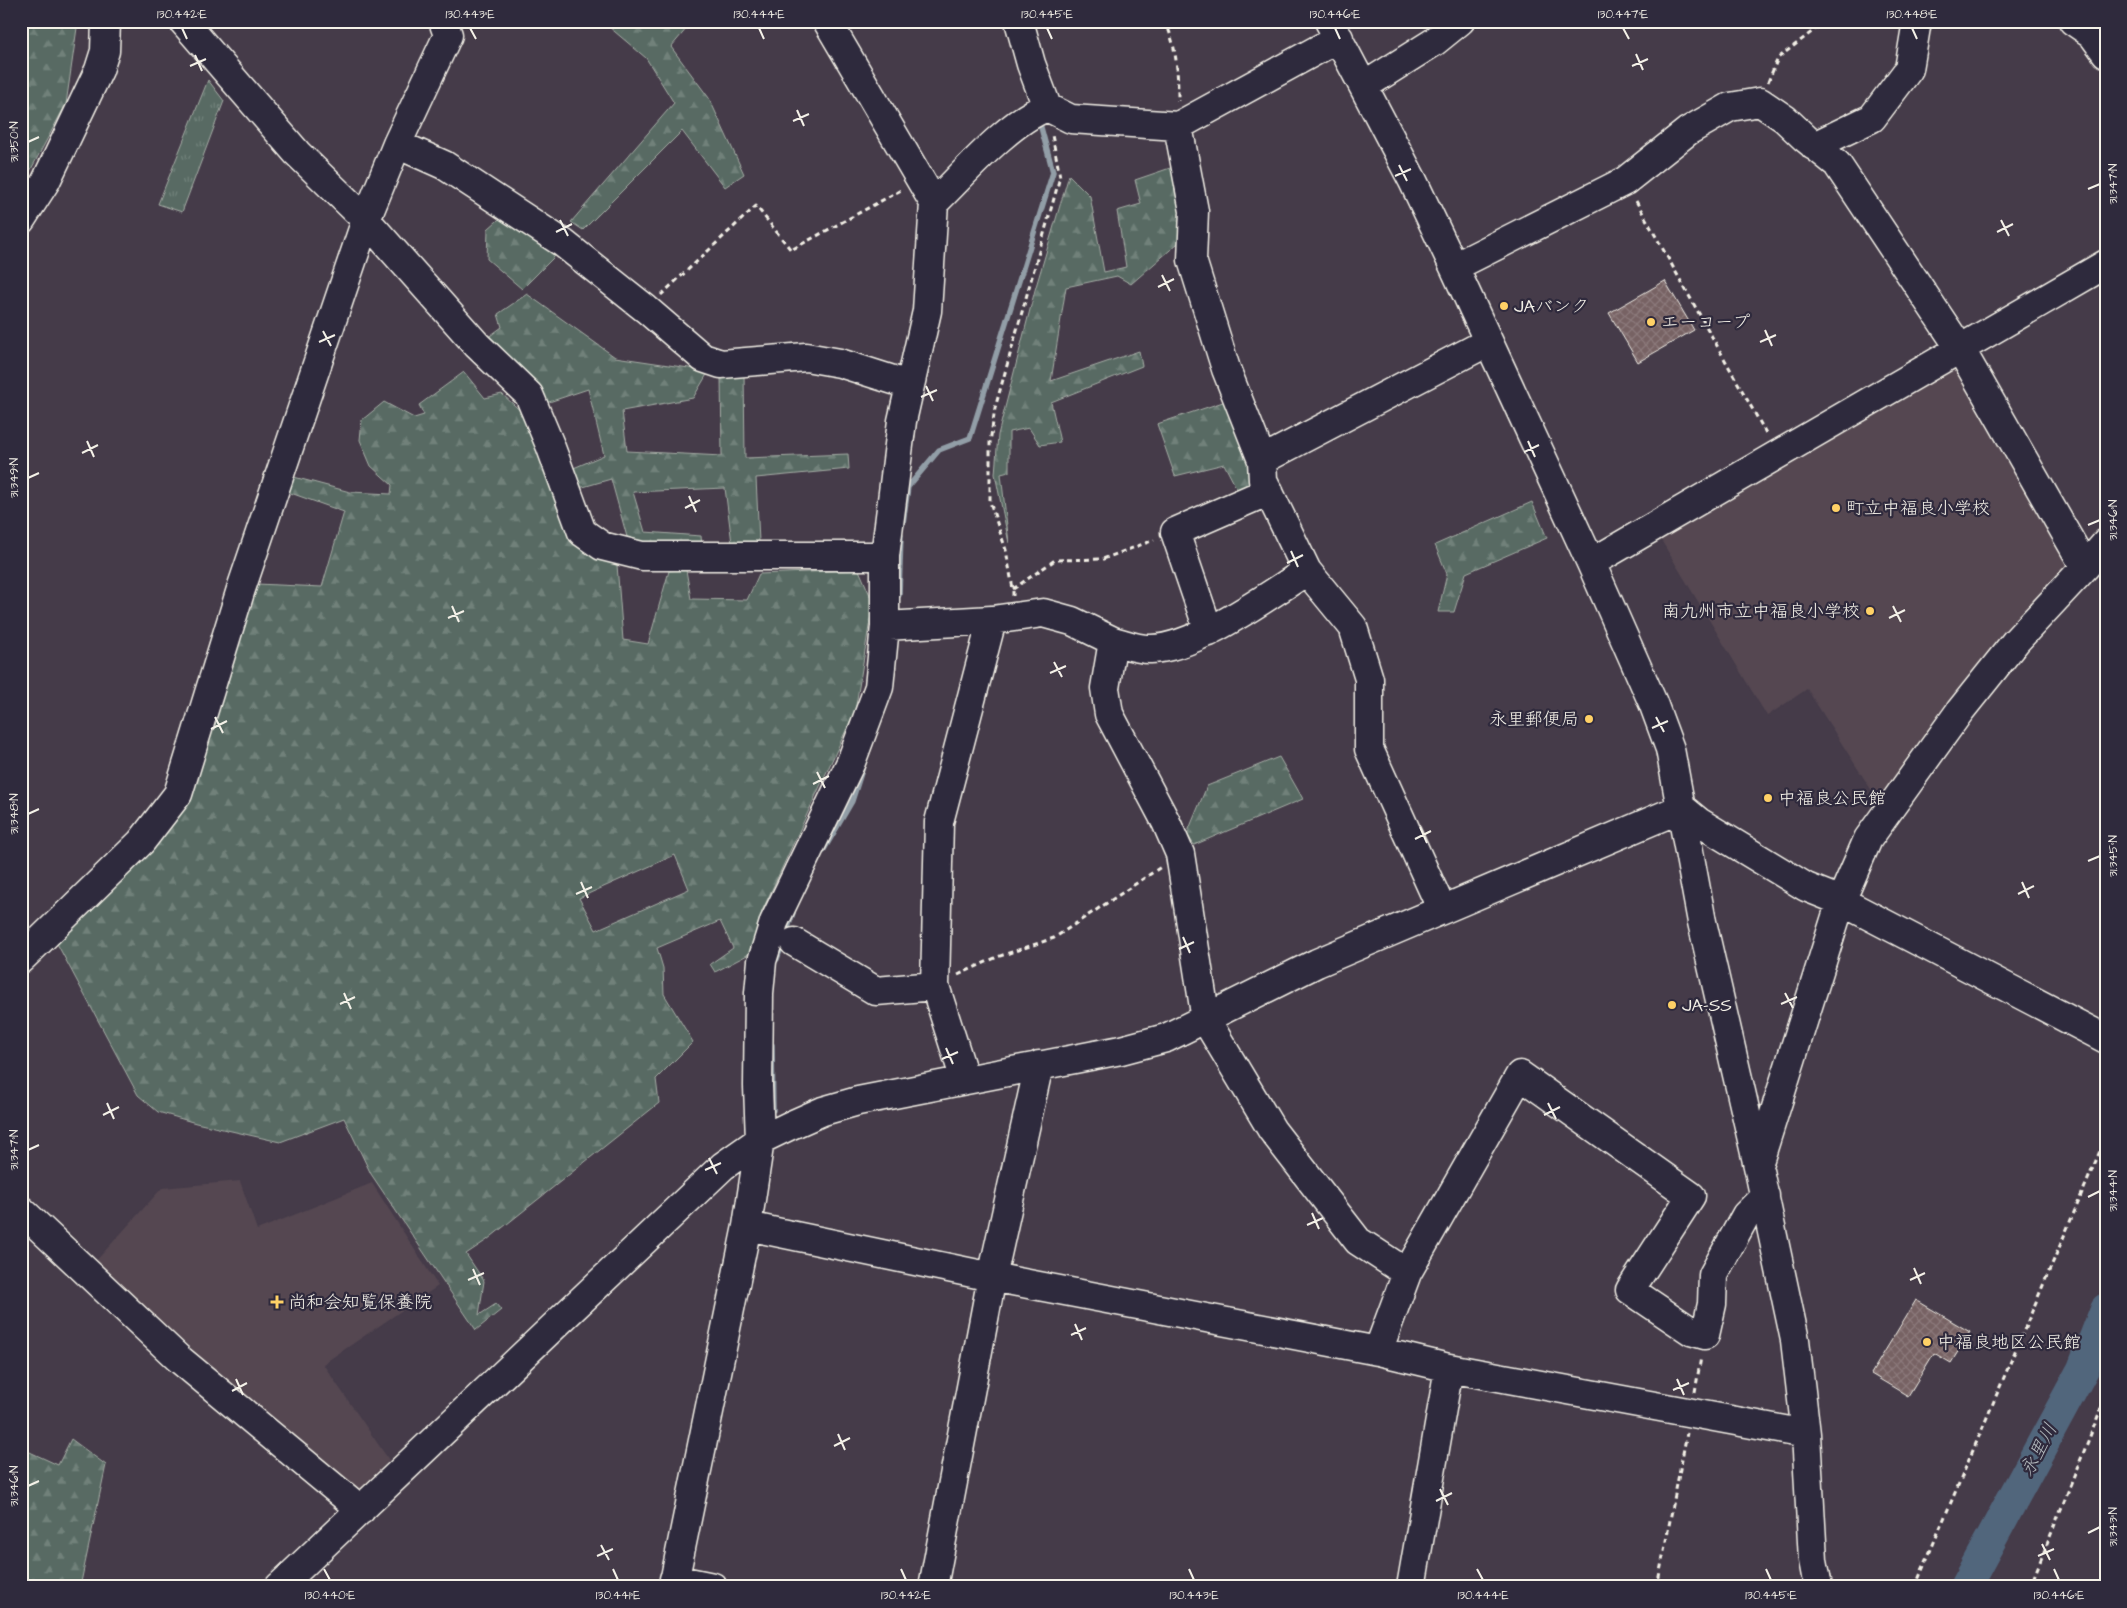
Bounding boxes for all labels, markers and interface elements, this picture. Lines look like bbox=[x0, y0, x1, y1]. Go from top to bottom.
text: 130.442°E bbox=[157, 6, 207, 23]
text: 130.443°E bbox=[445, 6, 495, 23]
text: 130.444°E bbox=[733, 6, 785, 23]
text: 130.445°E bbox=[1021, 6, 1073, 23]
text: 130.446°E bbox=[1310, 6, 1360, 23]
text: 130.447°E bbox=[1598, 6, 1648, 23]
text: 130.448°E bbox=[1887, 6, 1937, 23]
text: 31.350°N bbox=[6, 121, 23, 163]
text: 31.347°N bbox=[2105, 163, 2122, 205]
place label: JAバンク bbox=[1514, 294, 1589, 319]
marker: JAバンク bbox=[1498, 300, 1510, 312]
place label: エーコープ bbox=[1661, 310, 1750, 335]
marker: エーコープ bbox=[1645, 316, 1657, 328]
text: 31.349°N bbox=[6, 457, 23, 498]
place label: 町立中福良小学校 bbox=[1846, 496, 1990, 521]
text: 31.346°N bbox=[2105, 499, 2122, 541]
marker: 町立中福良小学校 bbox=[1830, 502, 1842, 514]
place label: 南九州市立中福良小学校 bbox=[1662, 599, 1860, 624]
marker: 南九州市立中福良小学校 bbox=[1864, 605, 1876, 617]
place label: 永里郵便局 bbox=[1489, 707, 1579, 732]
marker: 永里郵便局 bbox=[1583, 713, 1595, 725]
place label: 中福良公民館 bbox=[1778, 786, 1886, 811]
marker: 中福良公民館 bbox=[1762, 792, 1774, 804]
text: 31.348°N bbox=[6, 793, 23, 835]
text: 31.345°N bbox=[2105, 834, 2122, 877]
place label: JA-SS bbox=[1682, 993, 1732, 1018]
marker: JA-SS bbox=[1666, 999, 1678, 1011]
text: 31.347°N bbox=[6, 1129, 23, 1171]
text: 31.344°N bbox=[2105, 1170, 2122, 1212]
place label: 尚和会知覧保養院 bbox=[288, 1290, 432, 1315]
marker: 尚和会知覧保養院 bbox=[270, 1295, 284, 1309]
place label: 中福良地区公民館 bbox=[1937, 1330, 2081, 1355]
marker: 中福良地区公民館 bbox=[1921, 1336, 1933, 1348]
water label: 永里川 bbox=[2014, 1418, 2064, 1482]
text: 31.346°N bbox=[6, 1465, 23, 1507]
text: 31.343°N bbox=[2105, 1507, 2122, 1547]
text: 130.440°E bbox=[305, 1587, 355, 1604]
text: 130.441°E bbox=[596, 1587, 640, 1604]
text: 130.442°E bbox=[881, 1587, 931, 1604]
text: 130.443°E bbox=[1169, 1587, 1219, 1604]
text: 130.444°E bbox=[1457, 1587, 1509, 1604]
text: 130.445°E bbox=[1745, 1587, 1797, 1604]
text: 130.446°E bbox=[2034, 1587, 2084, 1604]

